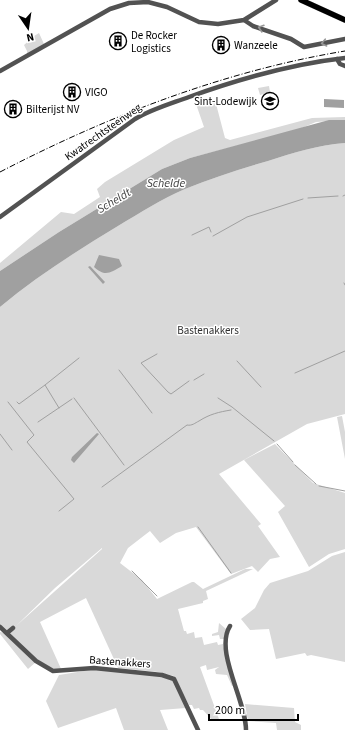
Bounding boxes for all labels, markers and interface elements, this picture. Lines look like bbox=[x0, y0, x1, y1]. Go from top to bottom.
north arrow bbox=[8, 8, 48, 48]
one-way arrow bbox=[257, 24, 264, 33]
place label: De Rocker Logistics bbox=[131, 28, 177, 56]
text: N bbox=[25, 29, 35, 45]
building icon: De Rocker Logistics bbox=[108, 31, 128, 51]
building icon: Wanzeele bbox=[211, 35, 231, 55]
place label: Wanzeele bbox=[234, 38, 278, 53]
one-way arrow bbox=[321, 39, 327, 47]
building icon: VIGO bbox=[62, 82, 82, 102]
place label: VIGO bbox=[85, 85, 108, 100]
school or university icon: Sint-Lodewijk bbox=[260, 91, 280, 111]
place label: Sint-Lodewijk bbox=[194, 94, 258, 109]
building icon: Bilterijst NV bbox=[3, 99, 23, 119]
street label: Kwatrechtsteenweg bbox=[62, 100, 145, 164]
place label: Bilterijst NV bbox=[26, 102, 80, 117]
water label: Schelde bbox=[147, 175, 185, 192]
water label: Scheldt bbox=[94, 184, 135, 218]
park label: Bastenakkers bbox=[177, 323, 239, 338]
street label: Bastenakkers bbox=[89, 652, 152, 672]
scale bar bbox=[209, 696, 298, 722]
text: 200 m bbox=[215, 702, 245, 719]

